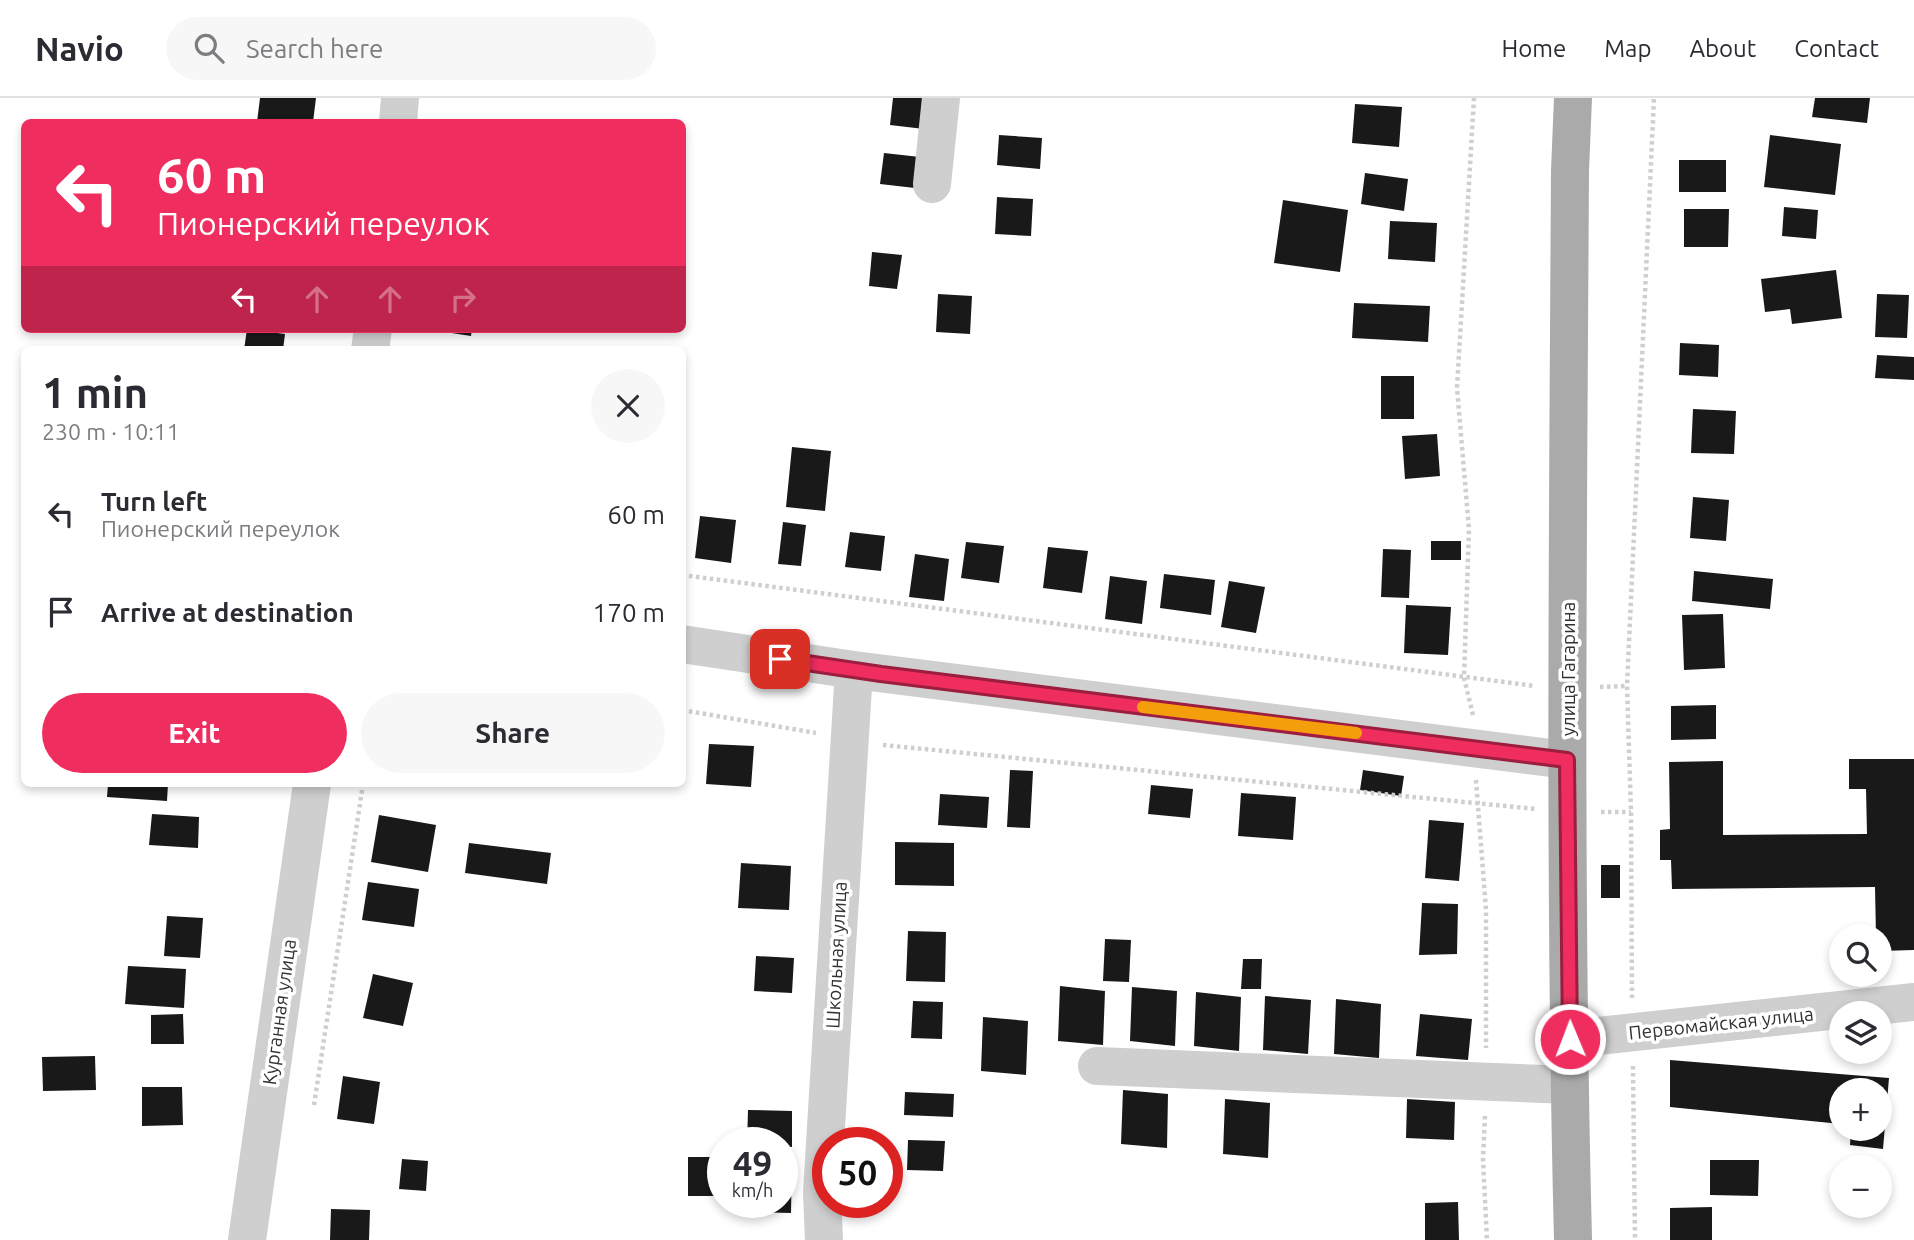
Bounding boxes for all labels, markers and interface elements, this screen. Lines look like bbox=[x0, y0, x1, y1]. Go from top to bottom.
search box bbox=[166, 17, 656, 80]
icon: search bbox=[190, 29, 228, 67]
text: Navio bbox=[35, 30, 124, 67]
text: Search here bbox=[246, 34, 383, 63]
text: Home bbox=[1501, 35, 1566, 62]
text: Map bbox=[1604, 35, 1651, 62]
text: About bbox=[1689, 35, 1756, 62]
text: Contact bbox=[1794, 35, 1879, 62]
icon: left bbox=[42, 147, 133, 238]
text: 60 m bbox=[157, 147, 266, 202]
text: Пионерский переулок bbox=[157, 205, 490, 241]
icon: left bbox=[225, 280, 263, 318]
icon: ahead bbox=[298, 280, 336, 318]
icon: ahead bbox=[371, 280, 409, 318]
icon: right bbox=[444, 280, 482, 318]
text: 1 min bbox=[42, 369, 148, 416]
button: close bbox=[591, 369, 665, 443]
text: 230 m · 10:11 bbox=[42, 419, 180, 444]
text: Turn left bbox=[101, 487, 207, 516]
icon: left bbox=[42, 495, 80, 533]
text: 60 m bbox=[607, 500, 665, 529]
text: Пионерский переулок bbox=[101, 516, 340, 541]
icon: arrive bbox=[42, 593, 80, 631]
text: Arrive at destination bbox=[101, 598, 354, 627]
text: 170 m bbox=[593, 598, 665, 627]
street label: улица Гагарина bbox=[1557, 602, 1579, 736]
pin bbox=[750, 629, 810, 689]
icon: arrive bbox=[761, 640, 799, 678]
button: Exit bbox=[42, 693, 347, 773]
button: Share bbox=[361, 693, 665, 773]
street label: Школьная улица bbox=[821, 881, 851, 1029]
map controls bbox=[1829, 924, 1892, 1218]
button: search bbox=[1829, 924, 1892, 987]
street label: Курганная улица bbox=[258, 938, 300, 1086]
button: layers bbox=[1829, 1001, 1892, 1064]
position arrow bbox=[1533, 1002, 1607, 1076]
street label: Первомайская улица bbox=[1627, 1002, 1815, 1044]
button: + bbox=[1829, 1078, 1892, 1141]
speed limit sign: 50 bbox=[812, 1127, 903, 1218]
text: 49 bbox=[733, 1143, 772, 1183]
button: − bbox=[1829, 1155, 1892, 1218]
text: km/h bbox=[732, 1180, 773, 1200]

